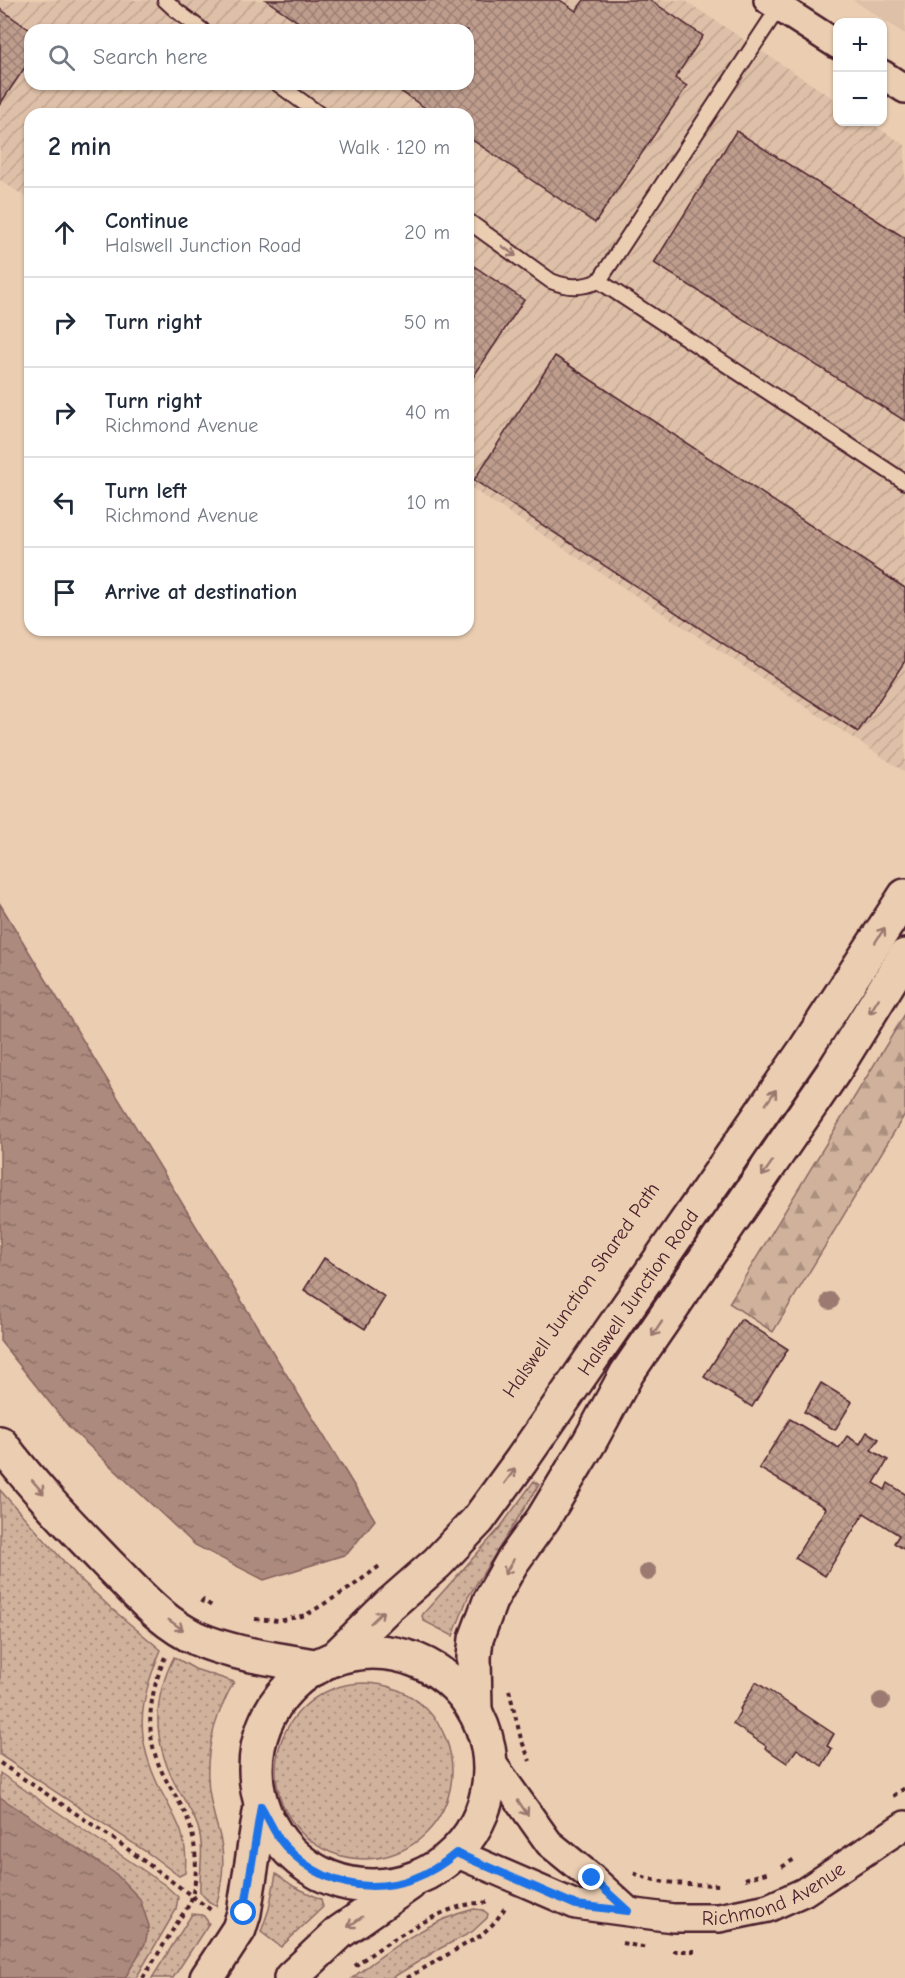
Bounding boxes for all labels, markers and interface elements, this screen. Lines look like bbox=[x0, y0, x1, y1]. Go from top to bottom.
map controls bbox=[833, 18, 887, 126]
button: + bbox=[833, 18, 887, 72]
search box bbox=[24, 24, 474, 90]
icon: search bbox=[45, 41, 78, 74]
text: Search here bbox=[93, 44, 208, 70]
button: − bbox=[833, 72, 887, 126]
text: 2 min bbox=[48, 132, 111, 162]
text: Walk · 120 m bbox=[339, 136, 450, 159]
text: Continue bbox=[105, 208, 188, 234]
icon: ahead bbox=[48, 216, 81, 249]
text: 20 m bbox=[404, 221, 450, 244]
text: Halswell Junction Road bbox=[105, 234, 301, 257]
one-way arrow bbox=[501, 245, 517, 257]
icon: right bbox=[48, 306, 81, 339]
text: Turn right bbox=[105, 309, 202, 335]
text: 50 m bbox=[404, 311, 450, 334]
text: Turn right bbox=[105, 388, 202, 414]
icon: right bbox=[48, 396, 81, 429]
text: 40 m bbox=[405, 401, 450, 424]
text: Richmond Avenue bbox=[105, 414, 258, 437]
text: Turn left bbox=[105, 478, 187, 504]
icon: left bbox=[48, 486, 81, 519]
text: 10 m bbox=[407, 491, 450, 514]
text: Richmond Avenue bbox=[105, 504, 258, 527]
icon: arrive bbox=[48, 576, 81, 609]
text: Arrive at destination bbox=[105, 579, 297, 605]
one-way arrow bbox=[874, 928, 886, 944]
one-way arrow bbox=[868, 997, 880, 1014]
one-way arrow bbox=[765, 1090, 777, 1106]
one-way arrow bbox=[761, 1160, 773, 1176]
street label: Halswell Junction Shared Path bbox=[498, 1178, 664, 1402]
street label: Halswell Junction Road bbox=[572, 1205, 703, 1380]
one-way arrow bbox=[651, 1321, 663, 1337]
one-way arrow bbox=[504, 1468, 517, 1484]
one-way arrow bbox=[31, 1480, 45, 1495]
one-way arrow bbox=[503, 1558, 515, 1575]
one-way arrow bbox=[369, 1610, 384, 1624]
one-way arrow bbox=[167, 1619, 183, 1631]
one-way arrow bbox=[517, 1799, 529, 1816]
street label: Richmond Avenue bbox=[702, 1857, 849, 1930]
route end bbox=[578, 1864, 604, 1890]
route start bbox=[230, 1899, 256, 1925]
one-way arrow bbox=[347, 1915, 363, 1928]

